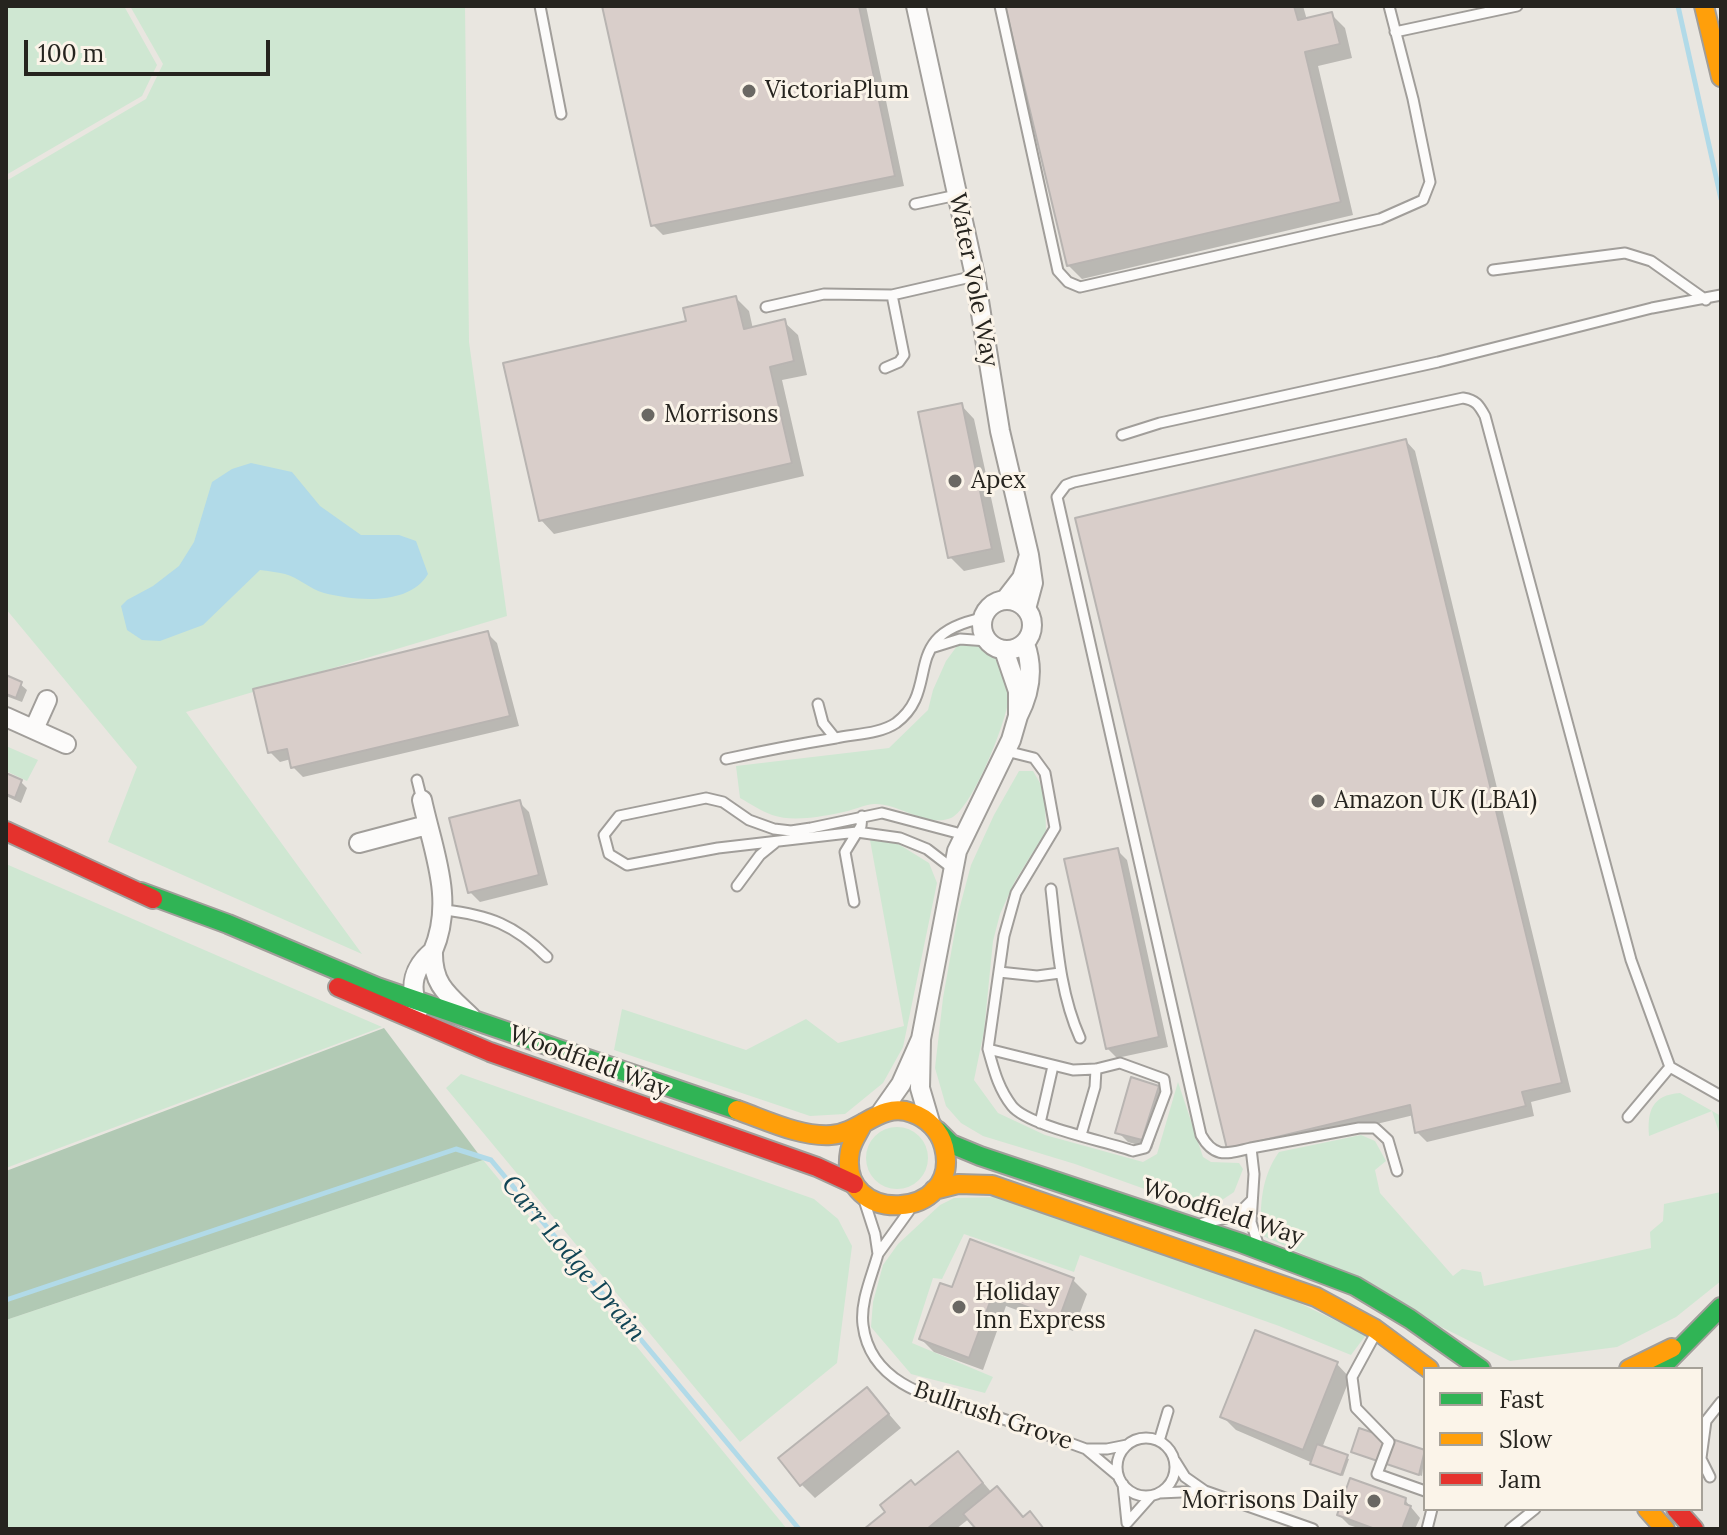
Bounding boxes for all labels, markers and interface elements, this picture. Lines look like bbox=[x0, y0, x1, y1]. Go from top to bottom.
scale bar bbox=[28, 24, 274, 74]
text: 100 m bbox=[38, 38, 104, 69]
place label: VictoriaPlum bbox=[765, 77, 909, 105]
marker: VictoriaPlum bbox=[740, 82, 758, 100]
street label: Water Vole Way bbox=[942, 191, 1004, 369]
place label: Morrisons bbox=[664, 401, 778, 429]
marker: Morrisons bbox=[639, 406, 657, 424]
place label: Apex bbox=[971, 467, 1026, 495]
marker: Apex bbox=[946, 472, 964, 490]
place label: Amazon UK (LBA1) bbox=[1334, 787, 1537, 815]
marker: Amazon UK (LBA1) bbox=[1309, 792, 1327, 810]
street label: Woodfield Way bbox=[505, 1020, 673, 1104]
water label: Carr Lodge Drain bbox=[494, 1169, 652, 1349]
street label: Woodfield Way bbox=[1139, 1173, 1307, 1253]
place label: Holiday Inn Express bbox=[975, 1279, 1106, 1335]
marker: Holiday Inn Express bbox=[950, 1298, 968, 1316]
legend bbox=[1423, 1367, 1703, 1511]
street label: Bullrush Grove bbox=[910, 1375, 1076, 1457]
text: Fast bbox=[1499, 1384, 1544, 1415]
text: Slow bbox=[1499, 1424, 1552, 1455]
text: Jam bbox=[1499, 1464, 1541, 1495]
place label: Morrisons Daily bbox=[1181, 1487, 1358, 1515]
marker: Morrisons Daily bbox=[1365, 1492, 1383, 1510]

